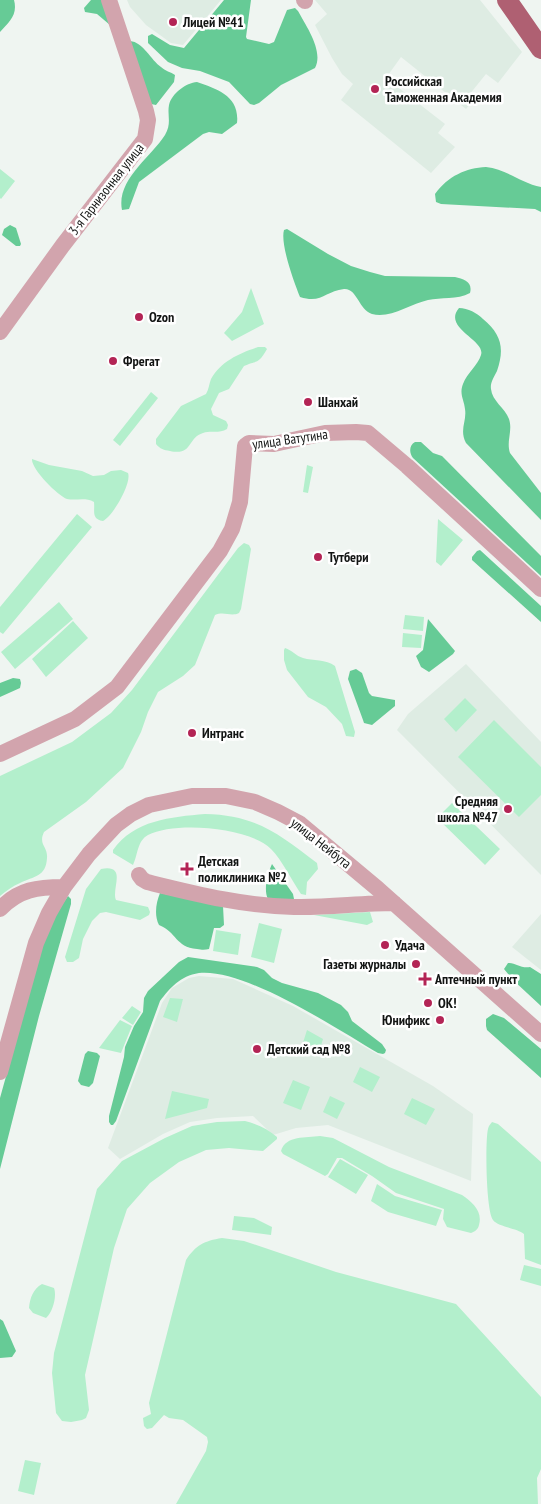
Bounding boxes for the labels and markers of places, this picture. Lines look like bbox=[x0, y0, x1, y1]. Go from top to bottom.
place label: Лицей №41 bbox=[182, 13, 244, 31]
marker: Лицей №41 bbox=[167, 16, 179, 28]
place label: Российская Таможенная Академия bbox=[385, 72, 502, 106]
marker: Российская Таможенная Академия bbox=[369, 83, 381, 95]
place label: Ozon bbox=[149, 308, 174, 326]
marker: Ozon bbox=[133, 311, 145, 323]
place label: Фрегат bbox=[123, 352, 160, 370]
marker: Фрегат bbox=[107, 355, 119, 367]
place label: Шанхай bbox=[318, 393, 358, 411]
marker: Шанхай bbox=[302, 396, 314, 408]
place label: Тутбери bbox=[328, 548, 369, 566]
marker: Тутбери bbox=[312, 551, 324, 563]
place label: Интранс bbox=[202, 724, 244, 742]
marker: Интранс bbox=[186, 727, 198, 739]
place label: Средняя школа №47 bbox=[437, 792, 498, 826]
marker: Средняя школа №47 bbox=[502, 803, 514, 815]
place label: Детская поликлиника №2 bbox=[198, 852, 287, 886]
marker: Детская поликлиника №2 bbox=[180, 862, 194, 876]
place label: Удача bbox=[394, 936, 425, 954]
marker: Удача bbox=[379, 939, 391, 951]
place label: Газеты журналы bbox=[323, 955, 406, 973]
marker: Газеты журналы bbox=[410, 958, 422, 970]
place label: Аптечный пункт bbox=[434, 970, 517, 988]
marker: Аптечный пункт bbox=[419, 973, 431, 985]
place label: ОК! bbox=[438, 994, 457, 1012]
marker: ОК! bbox=[422, 997, 434, 1009]
place label: Юнификс bbox=[382, 1011, 430, 1029]
marker: Юнификс bbox=[434, 1014, 446, 1026]
place label: Детский сад №8 bbox=[267, 1040, 351, 1058]
marker: Детский сад №8 bbox=[251, 1043, 263, 1055]

